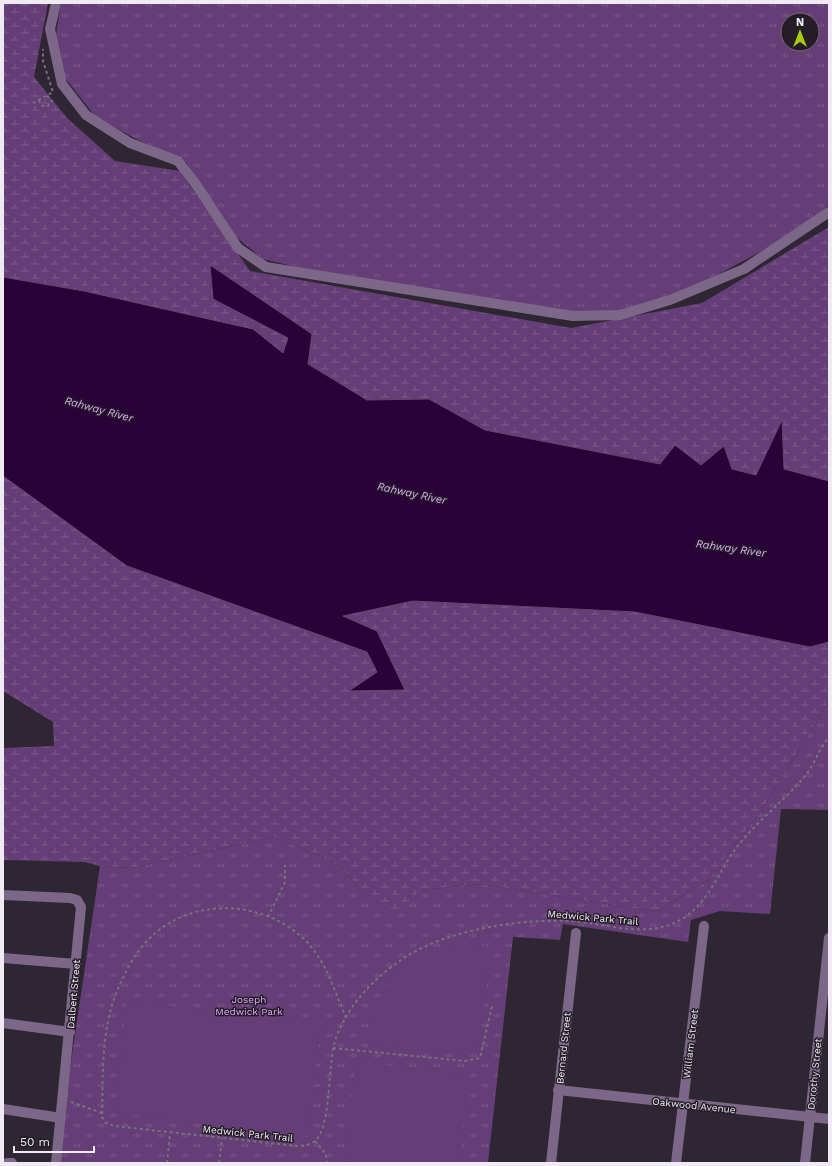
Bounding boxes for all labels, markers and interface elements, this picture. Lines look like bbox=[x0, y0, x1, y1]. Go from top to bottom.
north arrow bbox=[780, 12, 820, 52]
text: N bbox=[796, 16, 804, 29]
water label: Rahway River bbox=[63, 394, 135, 425]
water label: Rahway River bbox=[376, 480, 448, 507]
water label: Rahway River bbox=[695, 537, 767, 560]
street label: Medwick Park Trail bbox=[547, 908, 639, 927]
street label: Dalbert Street bbox=[65, 958, 82, 1029]
park label: Joseph Medwick Park bbox=[215, 994, 283, 1017]
street label: William Street bbox=[681, 1008, 700, 1079]
street label: Bernard Street bbox=[554, 1011, 573, 1084]
street label: Dorothy Street bbox=[805, 1037, 824, 1110]
street label: Oakwood Avenue bbox=[652, 1096, 736, 1115]
street label: Medwick Park Trail bbox=[202, 1123, 294, 1144]
scale bar bbox=[14, 1128, 94, 1154]
text: 50 m bbox=[20, 1135, 50, 1149]

